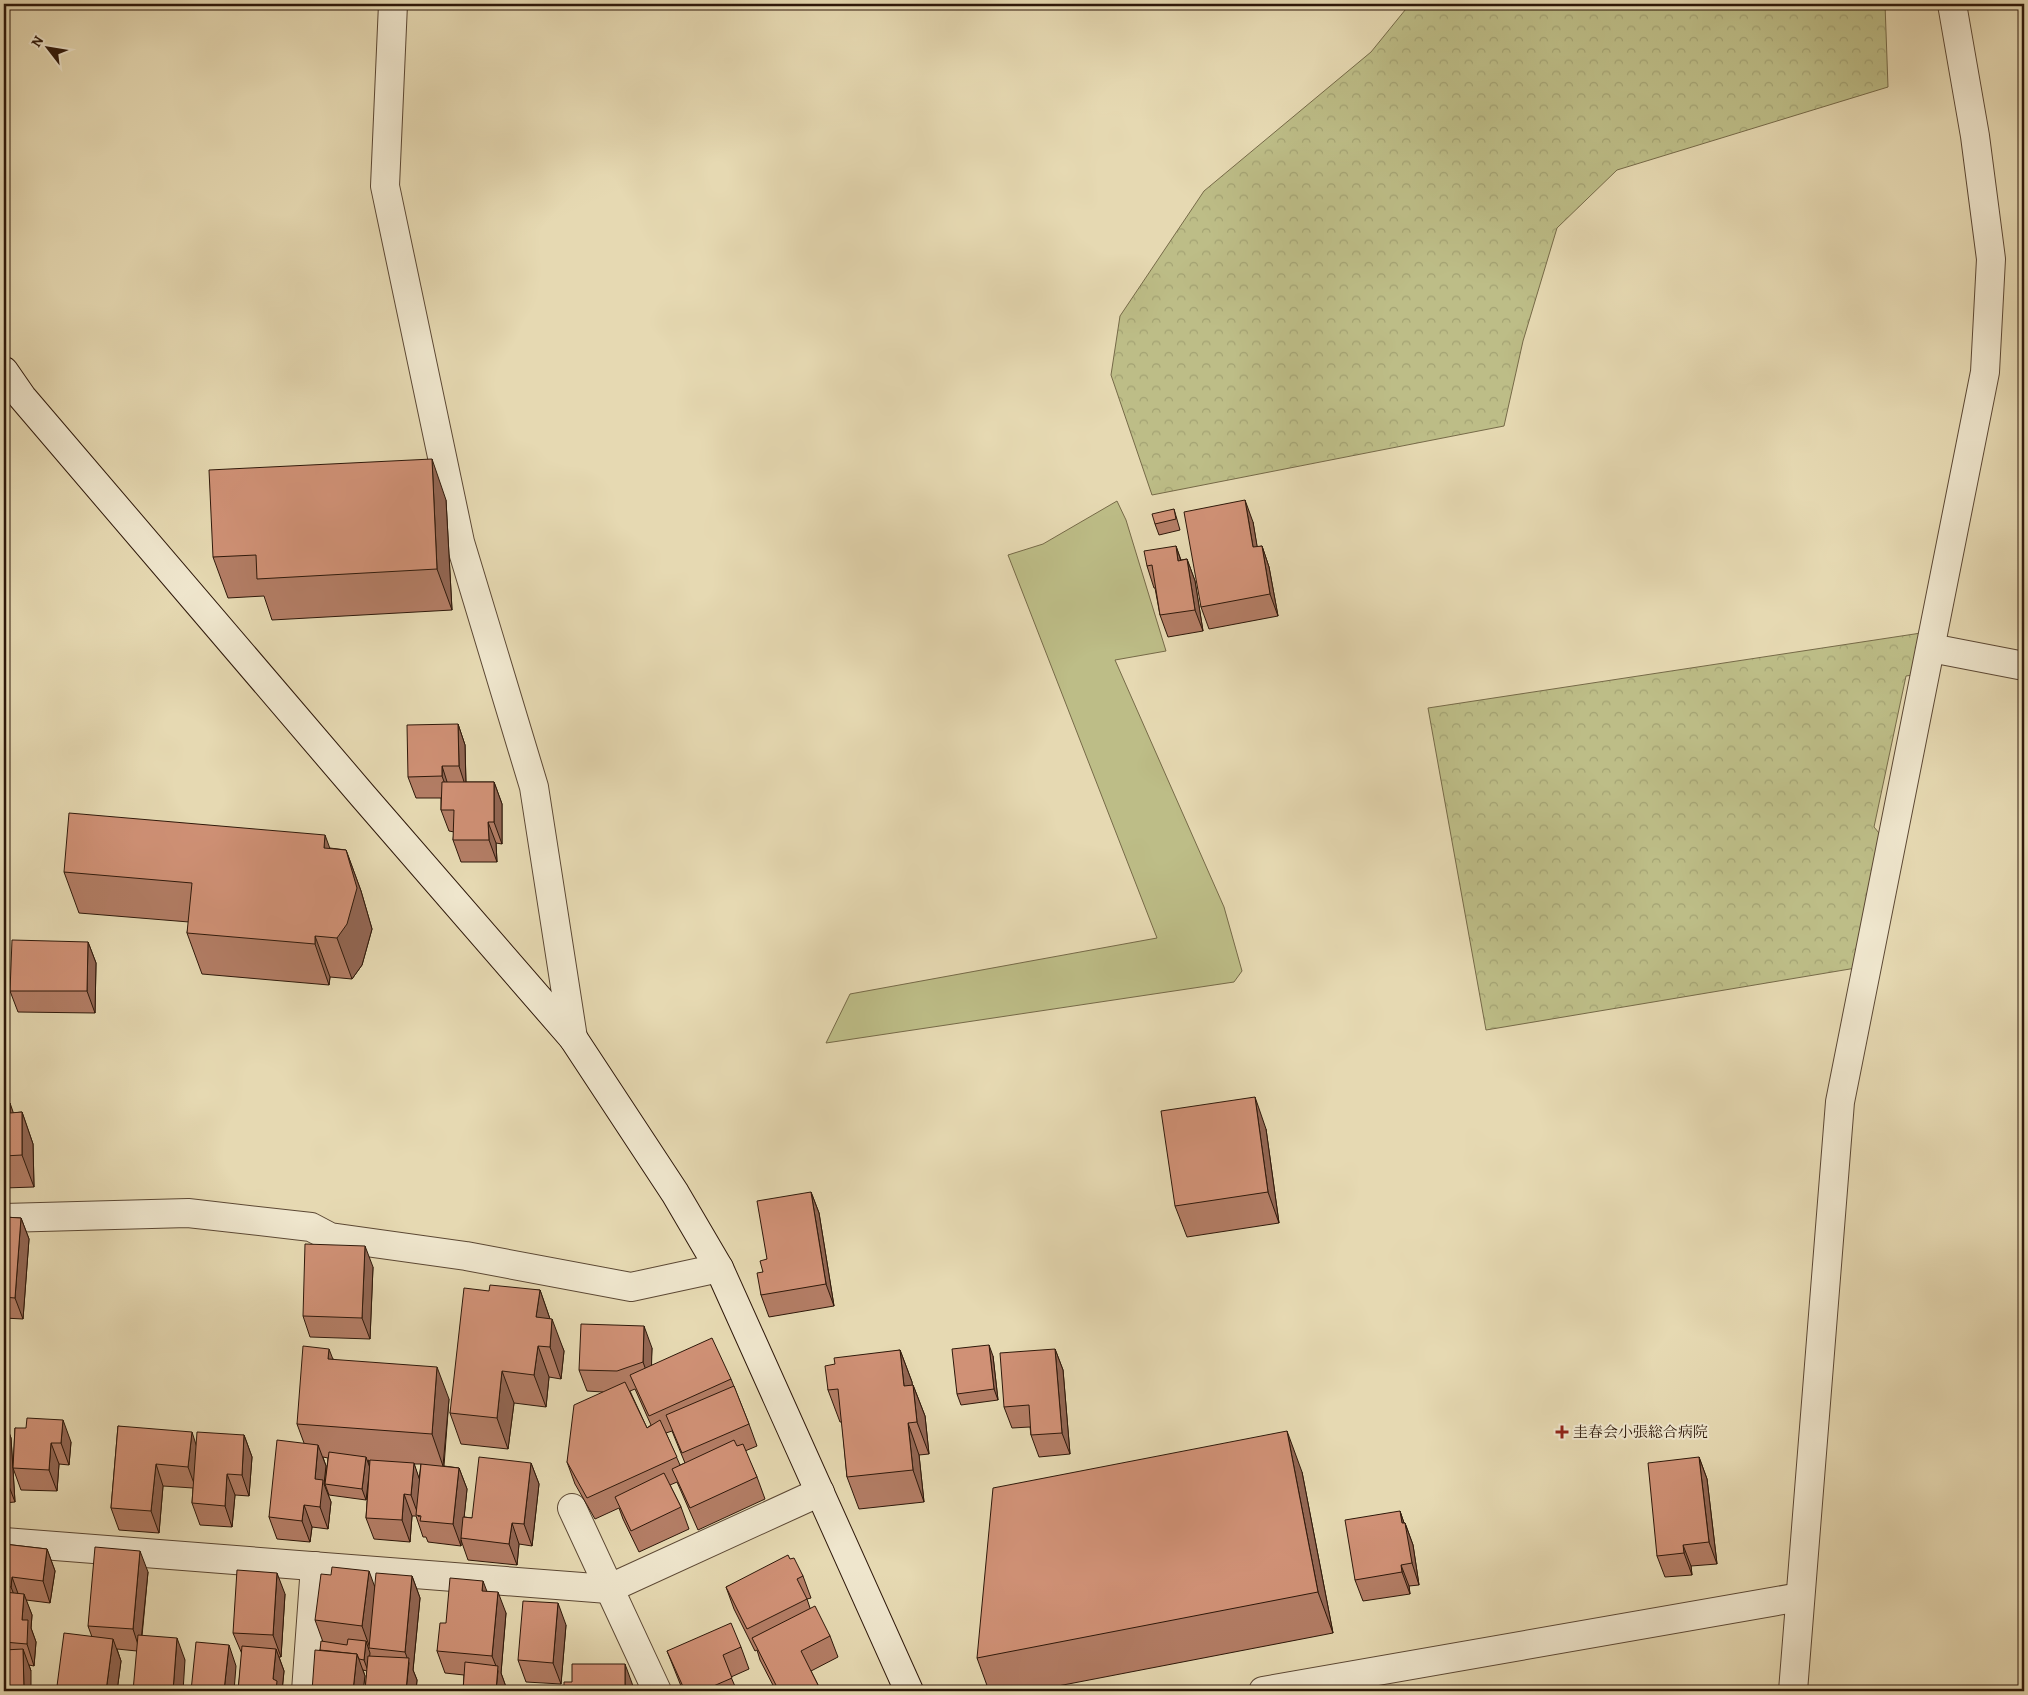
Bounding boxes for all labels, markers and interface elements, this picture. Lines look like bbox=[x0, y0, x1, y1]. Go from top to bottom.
north arrow bbox=[22, 22, 72, 72]
text: N bbox=[27, 32, 48, 51]
place label: 圭春会小張総合病院 bbox=[1573, 1422, 1708, 1442]
marker: 圭春会小張総合病院 bbox=[1555, 1425, 1569, 1439]

